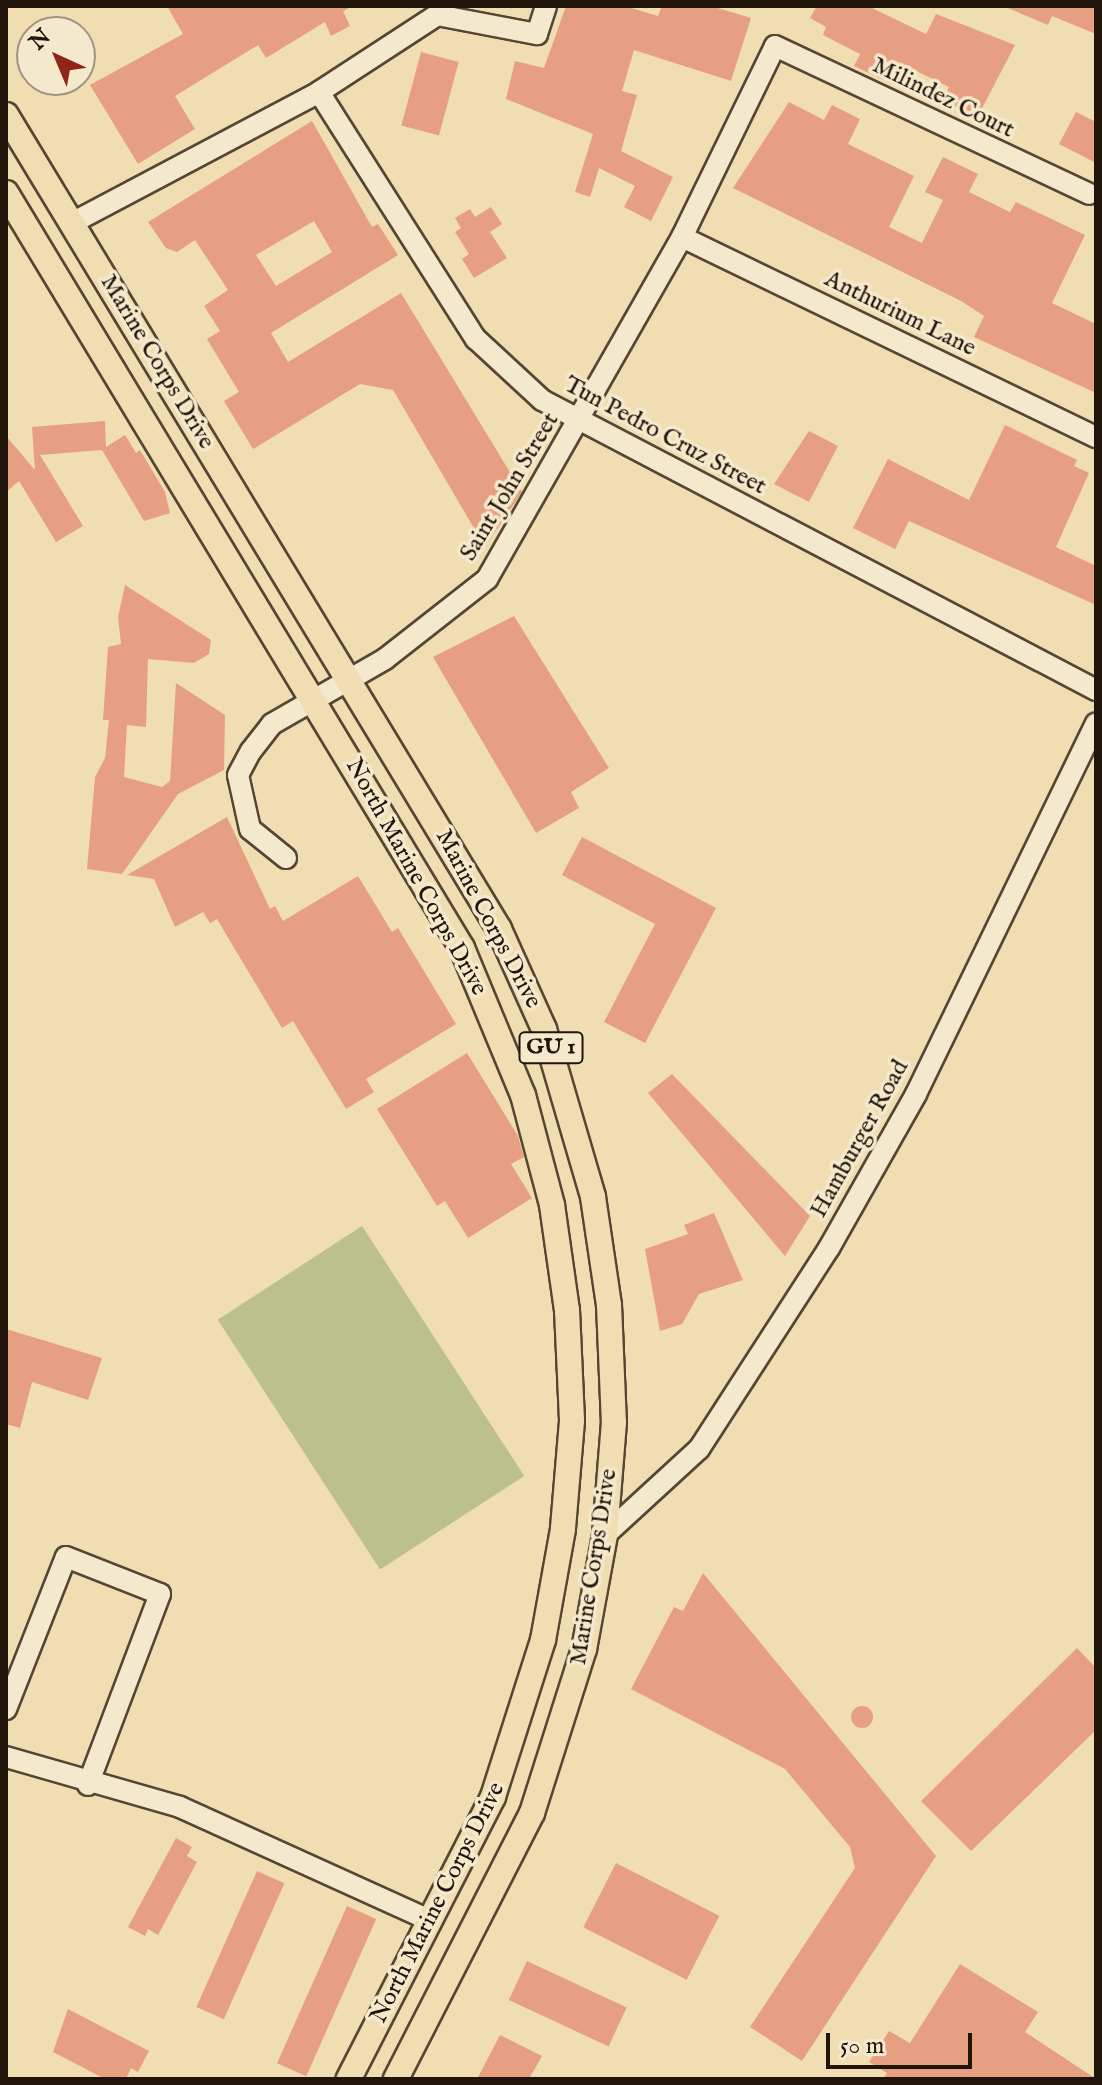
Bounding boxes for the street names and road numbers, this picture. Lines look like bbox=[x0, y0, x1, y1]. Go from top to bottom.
street label: Milindez Court bbox=[867, 51, 1019, 145]
street label: Anthurium Lane bbox=[820, 265, 980, 363]
street label: Marine Corps Drive bbox=[94, 269, 220, 455]
street label: Tun Pedro Cruz Street bbox=[559, 371, 771, 501]
street label: Saint John Street bbox=[454, 408, 566, 566]
street label: North Marine Corps Drive bbox=[339, 753, 493, 1001]
street label: Marine Corps Drive bbox=[429, 825, 547, 1013]
road number: GU 1 bbox=[517, 1030, 585, 1066]
street label: Hamburger Road bbox=[805, 1055, 915, 1223]
street label: Marine Corps Drive bbox=[564, 1467, 624, 1667]
street label: North Marine Corps Drive bbox=[365, 1778, 511, 2028]

